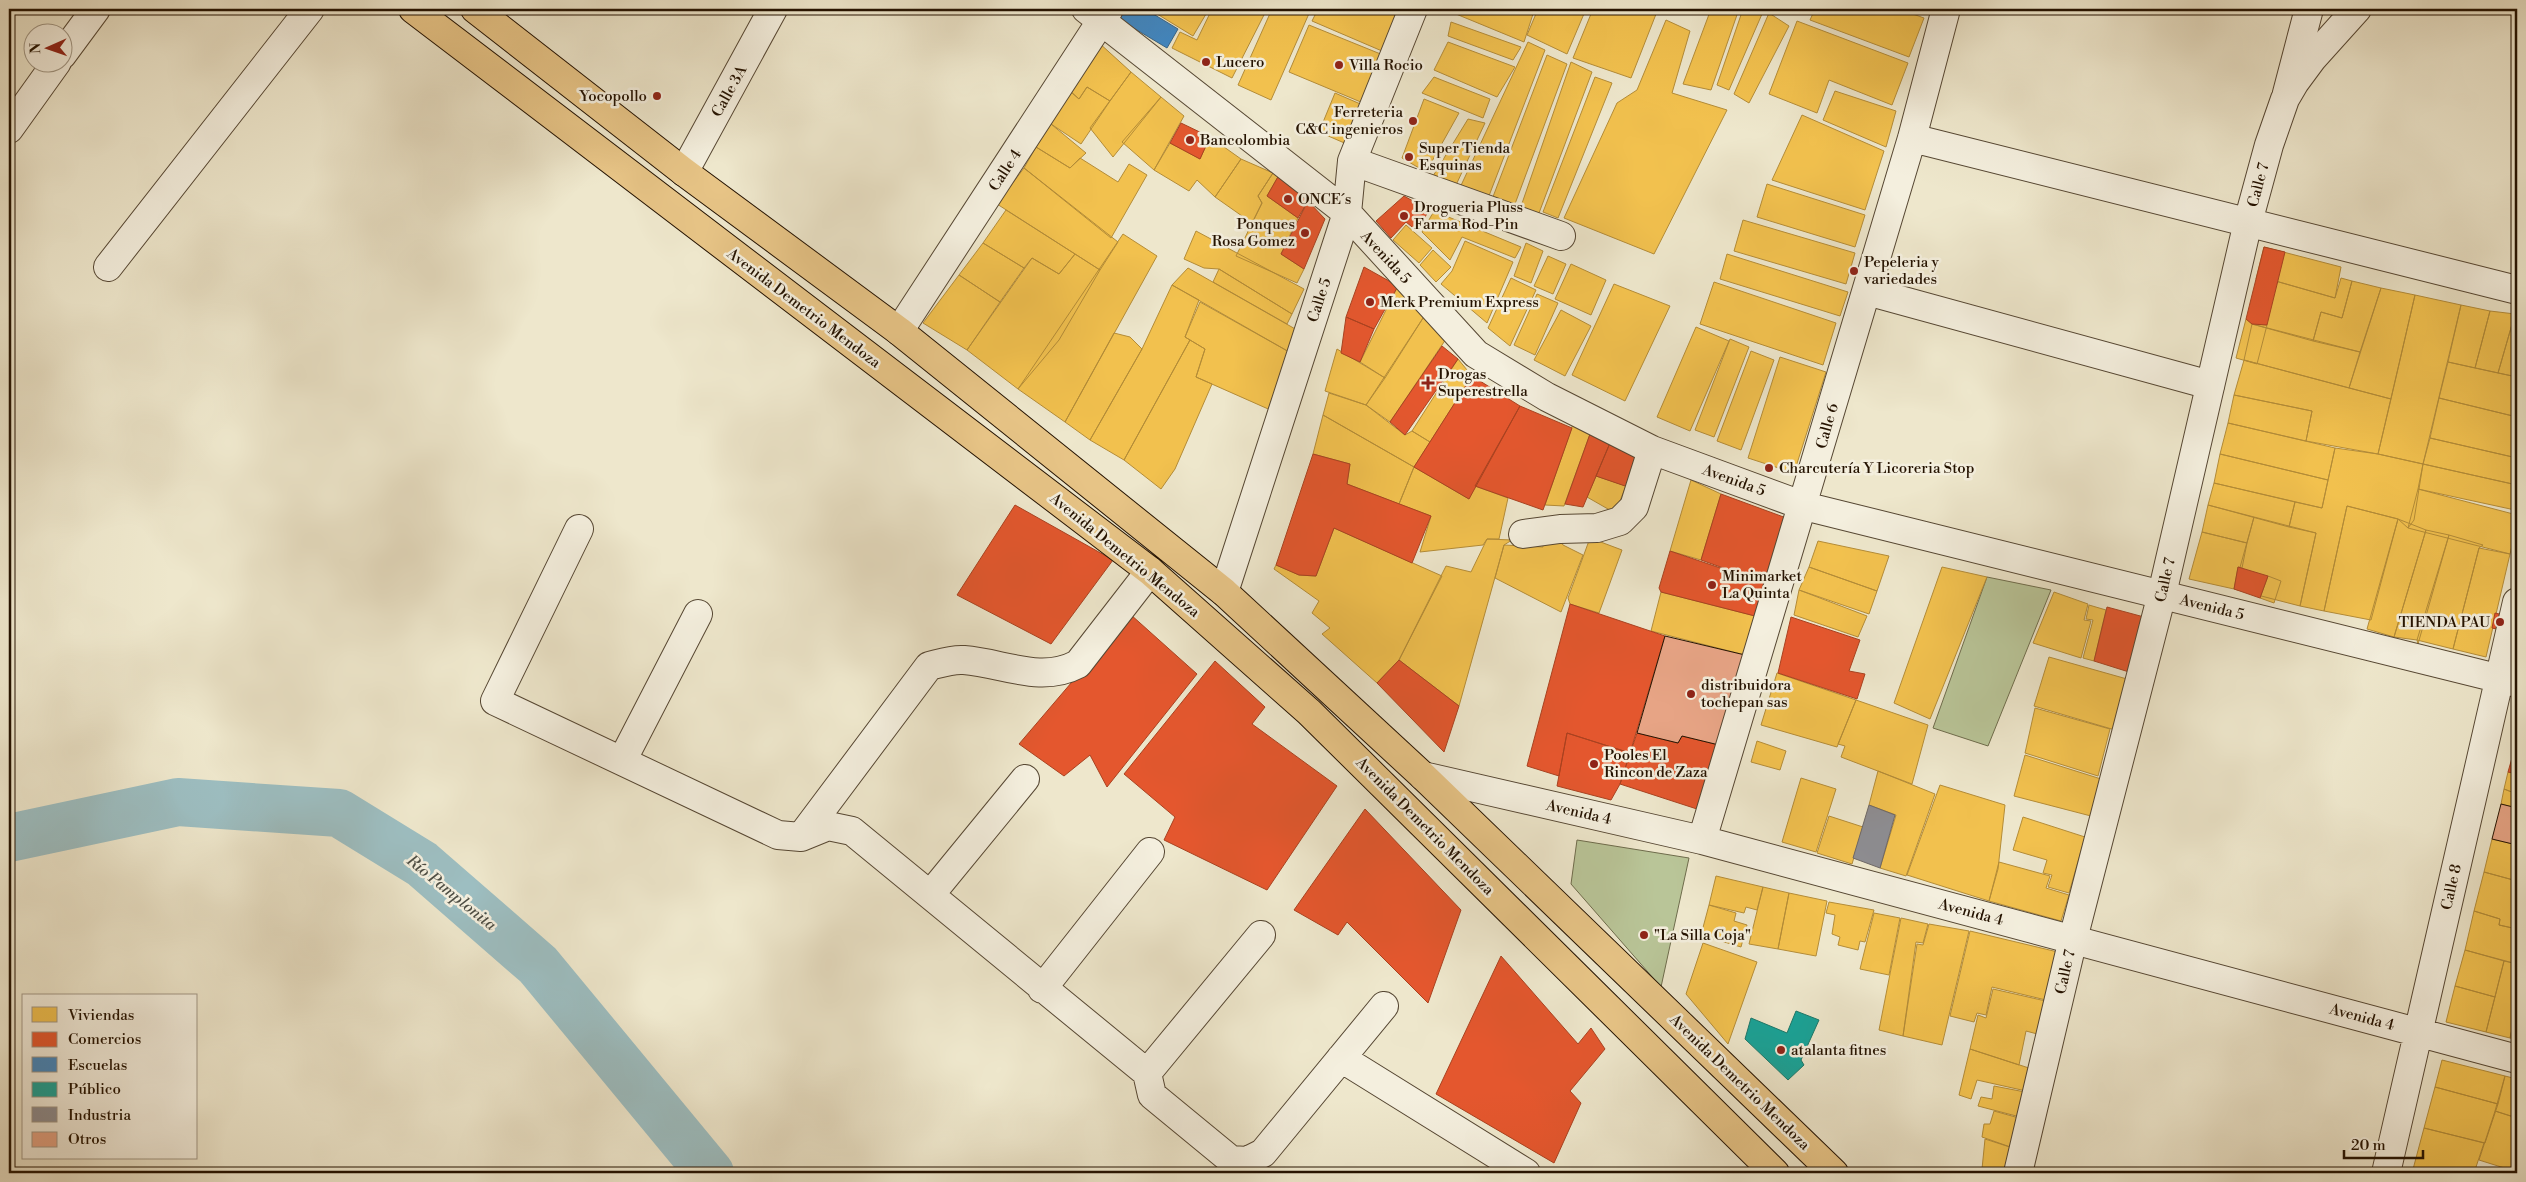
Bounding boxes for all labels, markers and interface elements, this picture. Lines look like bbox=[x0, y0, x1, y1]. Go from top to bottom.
north arrow bbox=[22, 22, 72, 72]
text: N bbox=[27, 43, 45, 54]
place label: Lucero bbox=[1216, 53, 1264, 72]
marker: Lucero bbox=[1200, 56, 1212, 68]
place label: Villa Rocio bbox=[1348, 56, 1423, 75]
marker: Villa Rocio bbox=[1333, 59, 1345, 71]
street label: Calle 3A bbox=[708, 62, 752, 120]
place label: Yocopollo bbox=[578, 87, 647, 106]
marker: Yocopollo bbox=[651, 90, 663, 102]
place label: Ferreteria C&C ingenieros bbox=[1295, 103, 1403, 139]
marker: Ferreteria C&C ingenieros bbox=[1407, 115, 1419, 127]
place label: Bancolombia bbox=[1199, 131, 1291, 150]
marker: Bancolombia bbox=[1184, 134, 1196, 146]
place label: Super Tienda Esquinas bbox=[1419, 139, 1510, 175]
street label: Calle 4 bbox=[985, 146, 1026, 195]
marker: Super Tienda Esquinas bbox=[1403, 151, 1415, 163]
street label: Calle 7 bbox=[2243, 161, 2274, 209]
place label: ONCE´s bbox=[1298, 190, 1351, 209]
marker: ONCE´s bbox=[1282, 193, 1294, 205]
place label: Drogueria Pluss Farma Rod-Pin bbox=[1414, 198, 1523, 234]
marker: Drogueria Pluss Farma Rod-Pin bbox=[1398, 210, 1410, 222]
place label: Ponques Rosa Gomez bbox=[1212, 215, 1295, 251]
street label: Avenida 5 bbox=[1356, 226, 1415, 288]
marker: Ponques Rosa Gomez bbox=[1299, 227, 1311, 239]
street label: Avenida Demetrio Mendoza bbox=[722, 244, 885, 373]
place label: Pepeleria y variedades bbox=[1863, 253, 1940, 289]
marker: Pepeleria y variedades bbox=[1848, 265, 1860, 277]
street label: Calle 5 bbox=[1303, 275, 1336, 325]
place label: Merk Premium Express bbox=[1380, 293, 1539, 312]
marker: Merk Premium Express bbox=[1364, 296, 1376, 308]
place label: Drogas Superestrella bbox=[1438, 365, 1528, 401]
marker: Drogas Superestrella bbox=[1422, 377, 1434, 389]
street label: Calle 6 bbox=[1812, 401, 1843, 451]
place label: Charcutería Y Licoreria Stop bbox=[1779, 459, 1974, 478]
street label: Avenida 5 bbox=[1699, 460, 1768, 501]
marker: Charcutería Y Licoreria Stop bbox=[1763, 462, 1775, 474]
street label: Avenida Demetrio Mendoza bbox=[1045, 488, 1204, 622]
street label: Calle 7 bbox=[2151, 556, 2180, 604]
place label: Minimarket La Quinta bbox=[1722, 567, 1802, 603]
marker: Minimarket La Quinta bbox=[1706, 579, 1718, 591]
street label: Avenida 5 bbox=[2177, 590, 2246, 625]
place label: TIENDA PAU bbox=[2398, 613, 2490, 632]
marker: TIENDA PAU bbox=[2494, 616, 2506, 628]
place label: distribuidora tochepan sas bbox=[1701, 676, 1792, 712]
marker: distribuidora tochepan sas bbox=[1685, 688, 1697, 700]
place label: Pooles El Rincon de Zaza bbox=[1604, 746, 1708, 782]
street label: Avenida Demetrio Mendoza bbox=[1351, 753, 1498, 900]
marker: Pooles El Rincon de Zaza bbox=[1588, 758, 1600, 770]
street label: Avenida 4 bbox=[1543, 796, 1613, 829]
water label: Río Pamplonita bbox=[402, 850, 500, 935]
street label: Calle 8 bbox=[2437, 862, 2466, 912]
street label: Avenida 4 bbox=[1935, 894, 2005, 930]
place label: "La Silla Coja" bbox=[1654, 926, 1751, 945]
marker: "La Silla Coja" bbox=[1638, 929, 1650, 941]
street label: Calle 7 bbox=[2051, 948, 2080, 996]
legend bbox=[22, 994, 198, 1160]
street label: Avenida 4 bbox=[2326, 999, 2396, 1035]
text: Viviendas bbox=[67, 1006, 134, 1025]
street label: Avenida Demetrio Mendoza bbox=[1665, 1010, 1814, 1155]
text: Comercios bbox=[68, 1030, 141, 1049]
place label: atalanta fitnes bbox=[1791, 1041, 1886, 1060]
marker: atalanta fitnes bbox=[1775, 1044, 1787, 1056]
text: Escuelas bbox=[68, 1056, 127, 1075]
text: Público bbox=[68, 1080, 121, 1099]
text: Industria bbox=[68, 1106, 131, 1125]
scale bar bbox=[2344, 1127, 2422, 1159]
text: Otros bbox=[68, 1130, 106, 1149]
text: 20 m bbox=[2351, 1136, 2386, 1155]

